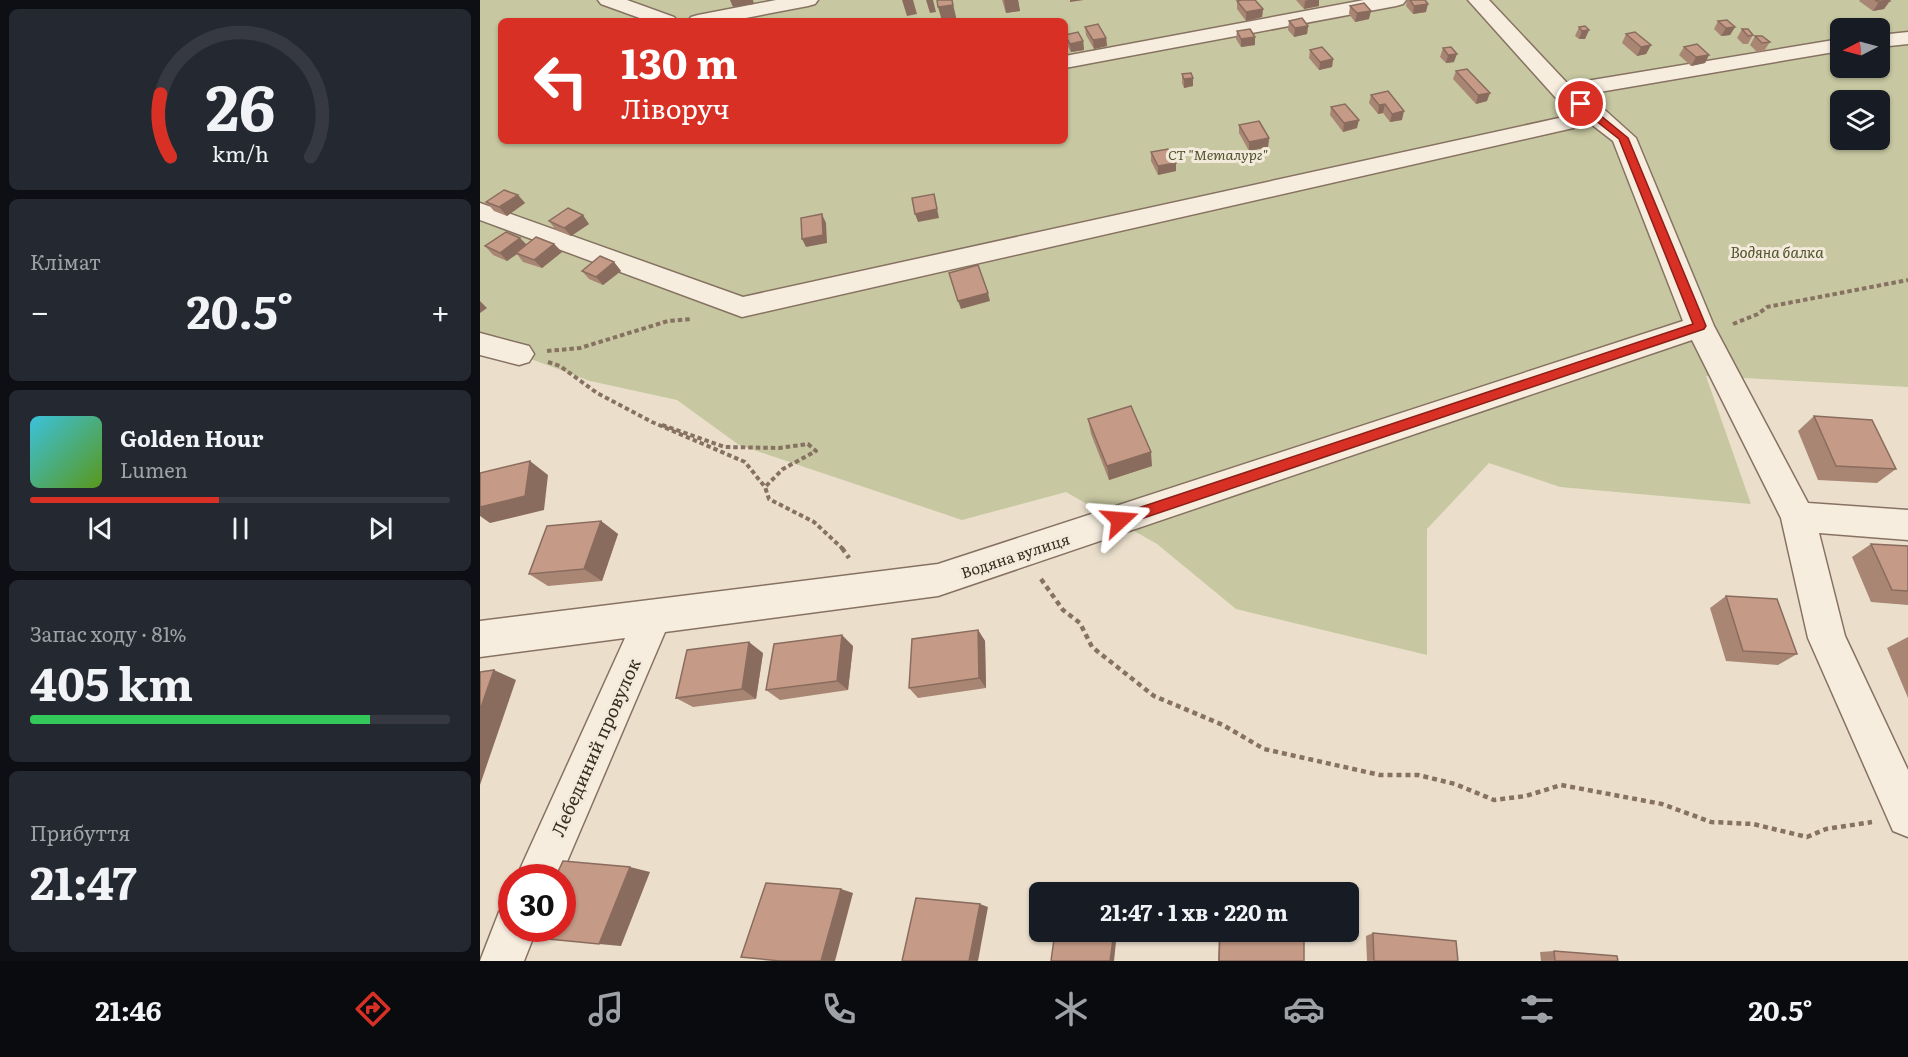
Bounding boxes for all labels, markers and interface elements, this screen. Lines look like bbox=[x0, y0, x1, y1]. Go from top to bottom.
north arrow bbox=[1830, 18, 1890, 78]
map controls bbox=[1830, 18, 1890, 150]
text: 130 m bbox=[621, 30, 738, 92]
icon: left bbox=[522, 42, 600, 120]
text: 26 bbox=[205, 58, 275, 150]
pin bbox=[1555, 78, 1606, 129]
text: Ліворуч bbox=[621, 87, 730, 127]
icon: arrive bbox=[1564, 87, 1597, 120]
button: layers bbox=[1830, 90, 1890, 150]
text: km/h bbox=[211, 137, 269, 169]
park label: СТ "Металург" bbox=[1168, 144, 1268, 164]
park label: Водяна балка bbox=[1730, 240, 1824, 263]
text: Клімат bbox=[30, 246, 101, 276]
text: 20.5° bbox=[186, 276, 294, 343]
text: − bbox=[30, 285, 49, 334]
text: + bbox=[431, 285, 450, 334]
text: Golden Hour bbox=[120, 421, 263, 454]
text: Lumen bbox=[120, 454, 188, 484]
position arrow bbox=[1088, 488, 1152, 552]
icon: previous bbox=[84, 512, 117, 545]
icon: pause bbox=[224, 512, 257, 545]
icon: next bbox=[364, 512, 397, 545]
street label: Водяна вулиця bbox=[958, 527, 1072, 583]
text: Запас ходу · 81% bbox=[30, 618, 186, 648]
text: 405 km bbox=[30, 648, 193, 715]
street label: Лебединий провулок bbox=[544, 653, 647, 840]
text: Прибуття bbox=[30, 817, 130, 847]
text: 21:47 bbox=[30, 847, 137, 914]
speed limit sign: 30 bbox=[498, 864, 576, 942]
text: 21:47 · 1 хв · 220 m bbox=[1100, 895, 1288, 928]
icon: directions bbox=[352, 988, 394, 1030]
icon: music bbox=[585, 988, 627, 1030]
icon: phone bbox=[818, 988, 860, 1030]
icon: climate bbox=[1050, 988, 1092, 1030]
icon: car bbox=[1283, 988, 1325, 1030]
icon: filters bbox=[1516, 988, 1558, 1030]
text: 21:46 bbox=[95, 989, 161, 1029]
text: 20.5° bbox=[1748, 989, 1813, 1029]

